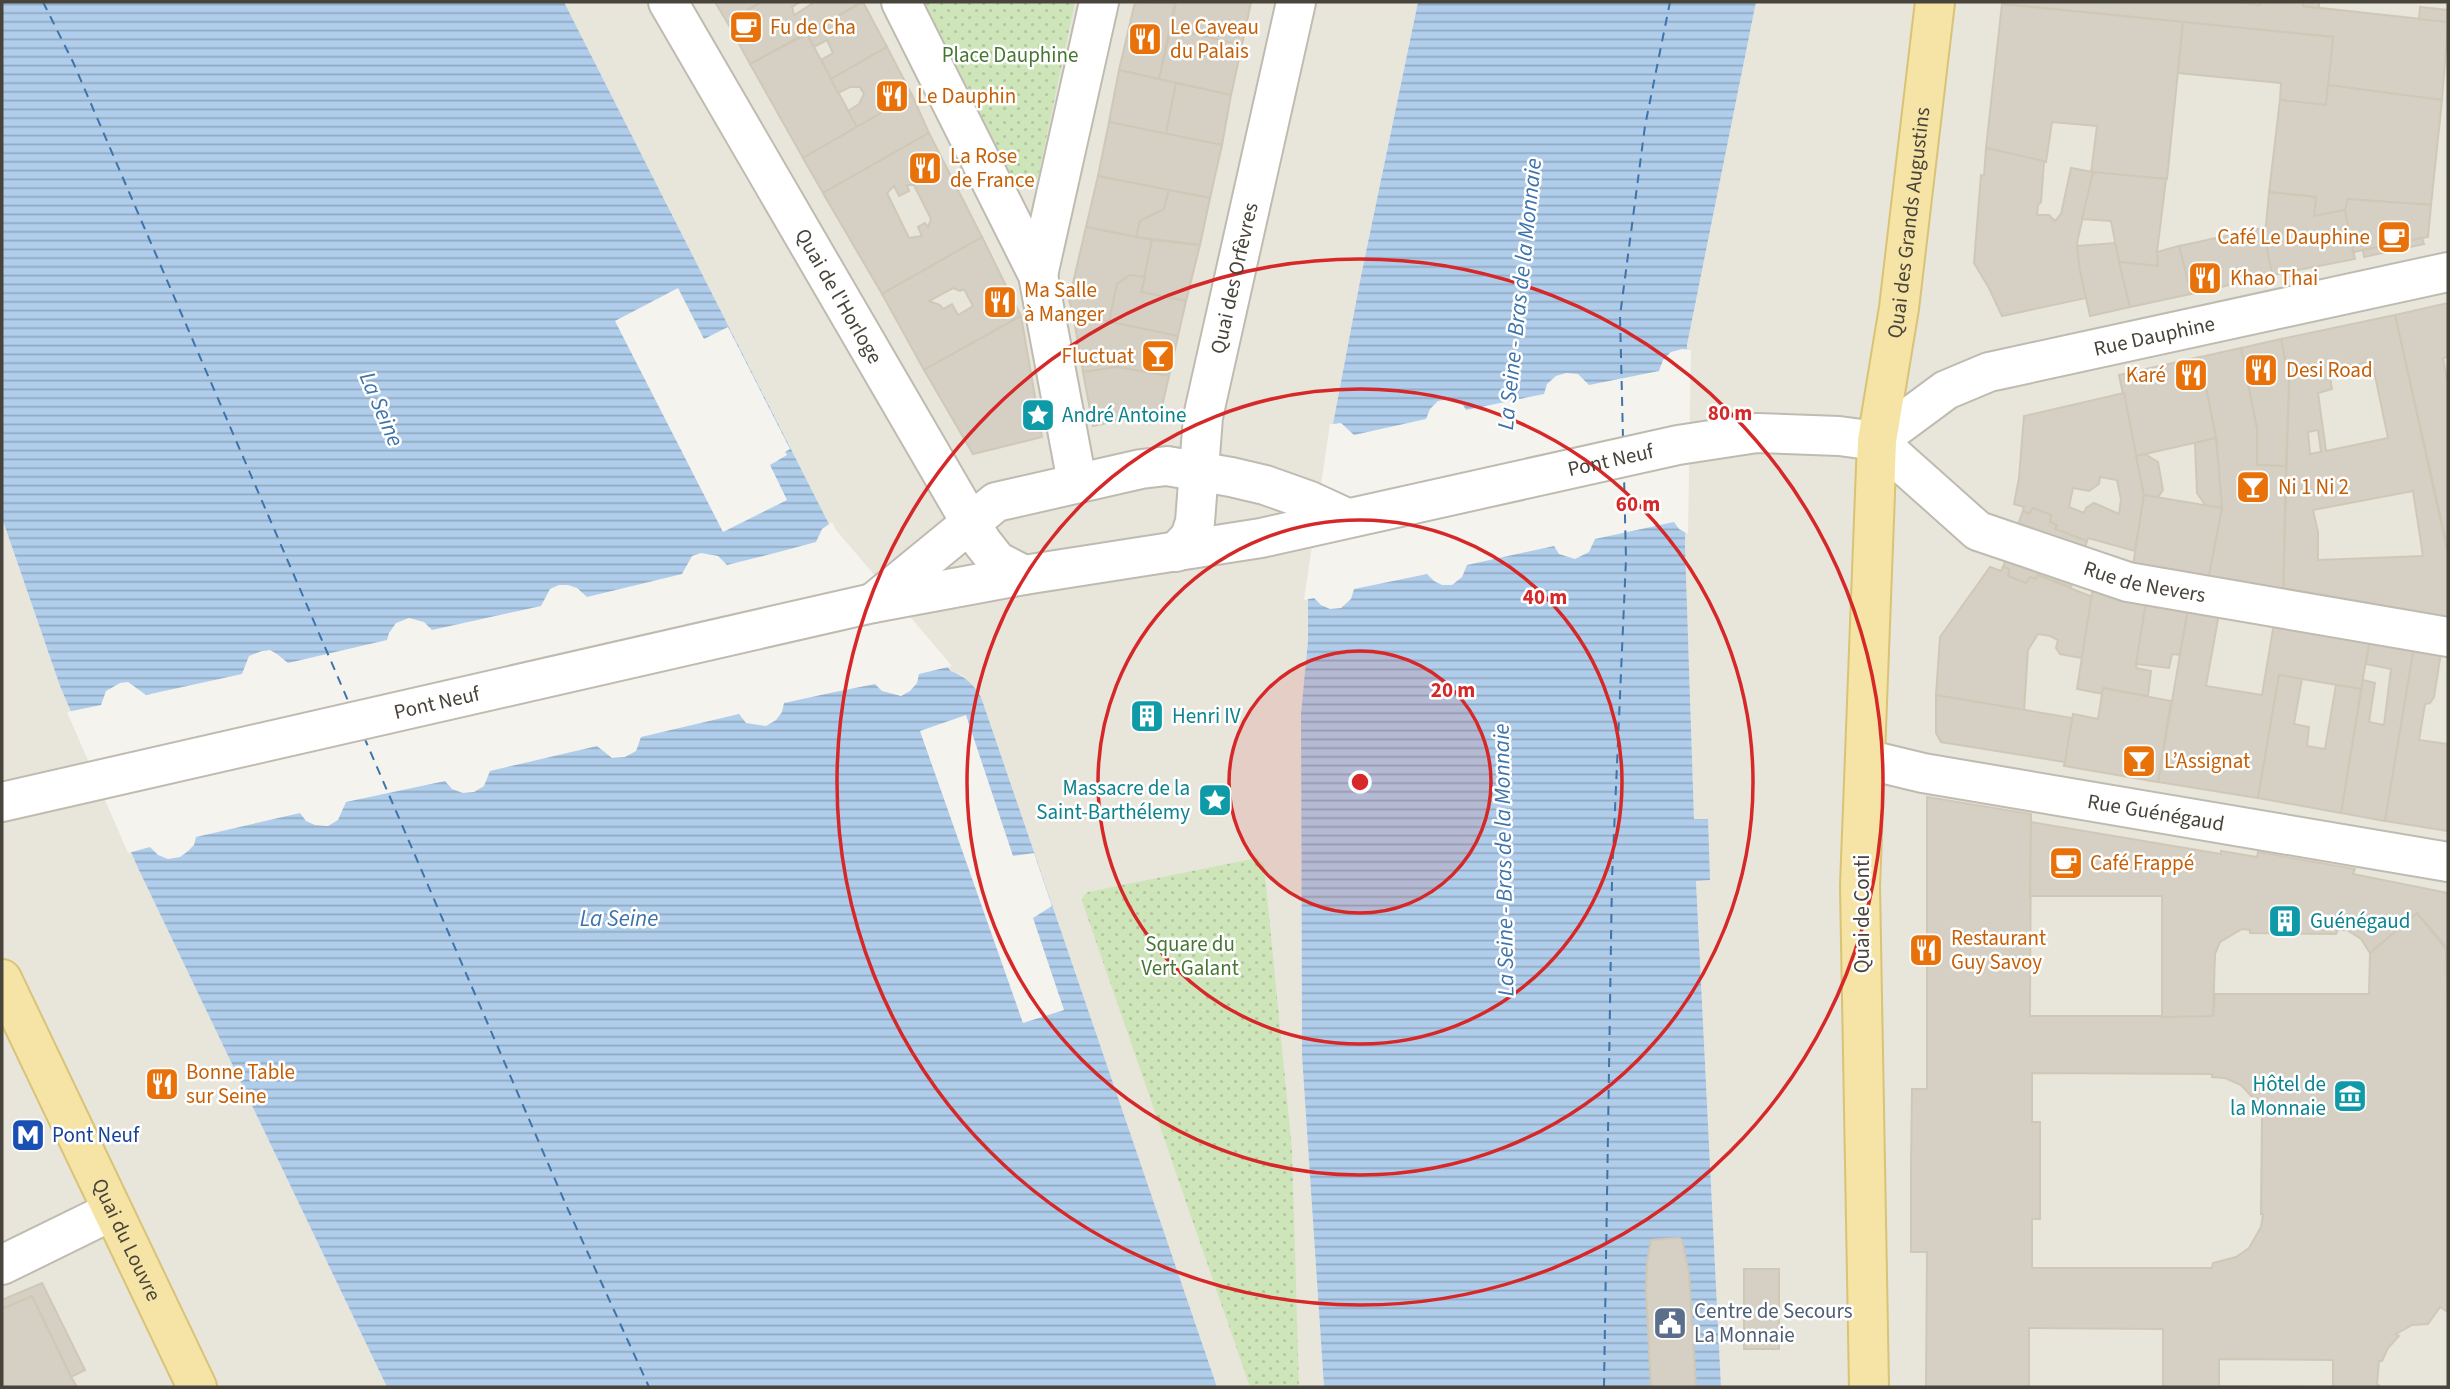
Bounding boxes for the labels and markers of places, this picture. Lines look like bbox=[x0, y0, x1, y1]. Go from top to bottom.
cafe icon: Fu de Cha bbox=[727, 8, 765, 46]
place label: Fu de Cha bbox=[770, 12, 856, 42]
place label: Le Caveau du Palais bbox=[1170, 12, 1259, 66]
restaurant icon: Le Caveau du Palais bbox=[1126, 20, 1164, 58]
restaurant icon: Le Dauphin bbox=[873, 77, 911, 115]
place label: Le Dauphin bbox=[917, 81, 1016, 111]
place label: La Rose de France bbox=[950, 141, 1035, 195]
restaurant icon: La Rose de France bbox=[906, 149, 944, 187]
cafe icon: Café Le Dauphine bbox=[2375, 218, 2413, 256]
place label: Café Le Dauphine bbox=[2217, 222, 2370, 252]
restaurant icon: Khao Thai bbox=[2186, 259, 2224, 297]
place label: Khao Thai bbox=[2230, 263, 2318, 293]
place label: Ma Salle à Manger bbox=[1024, 275, 1105, 329]
restaurant icon: Ma Salle à Manger bbox=[981, 283, 1019, 321]
bar icon: Fluctuat bbox=[1139, 337, 1177, 375]
place label: Fluctuat bbox=[1062, 341, 1134, 371]
restaurant icon: Desi Road bbox=[2242, 351, 2280, 389]
place label: Desi Road bbox=[2286, 355, 2373, 385]
restaurant icon: Karé bbox=[2172, 356, 2210, 394]
place label: Karé bbox=[2126, 360, 2166, 390]
place icon: André Antoine bbox=[1019, 396, 1057, 434]
place label: André Antoine bbox=[1062, 400, 1186, 430]
bar icon: Ni 1 Ni 2 bbox=[2234, 468, 2272, 506]
place label: Ni 1 Ni 2 bbox=[2278, 472, 2349, 502]
building icon: Henri IV bbox=[1128, 697, 1166, 735]
place label: Henri IV bbox=[1172, 701, 1241, 731]
bar icon: L’Assignat bbox=[2120, 742, 2158, 780]
place label: L’Assignat bbox=[2164, 746, 2250, 776]
centre of rings bbox=[1348, 770, 1372, 794]
place label: Massacre de la Saint-Barthélemy bbox=[1036, 773, 1190, 827]
place icon: Massacre de la Saint-Barthélemy bbox=[1196, 781, 1234, 819]
cafe icon: Café Frappé bbox=[2047, 844, 2085, 882]
place label: Café Frappé bbox=[2090, 848, 2194, 878]
building icon: Guénégaud bbox=[2266, 902, 2304, 940]
place label: Guénégaud bbox=[2310, 906, 2410, 936]
place label: Restaurant Guy Savoy bbox=[1951, 923, 2046, 977]
restaurant icon: Restaurant Guy Savoy bbox=[1907, 931, 1945, 969]
place label: Bonne Table sur Seine bbox=[186, 1057, 295, 1111]
restaurant icon: Bonne Table sur Seine bbox=[143, 1065, 181, 1103]
place label: Hôtel de la Monnaie bbox=[2230, 1069, 2326, 1123]
museum icon: Hôtel de la Monnaie bbox=[2331, 1077, 2369, 1115]
metro station icon: Pont Neuf bbox=[9, 1116, 47, 1154]
place label: Pont Neuf bbox=[52, 1120, 140, 1150]
place label: Centre de Secours La Monnaie bbox=[1694, 1296, 1853, 1350]
public building icon: Centre de Secours La Monnaie bbox=[1651, 1304, 1689, 1342]

